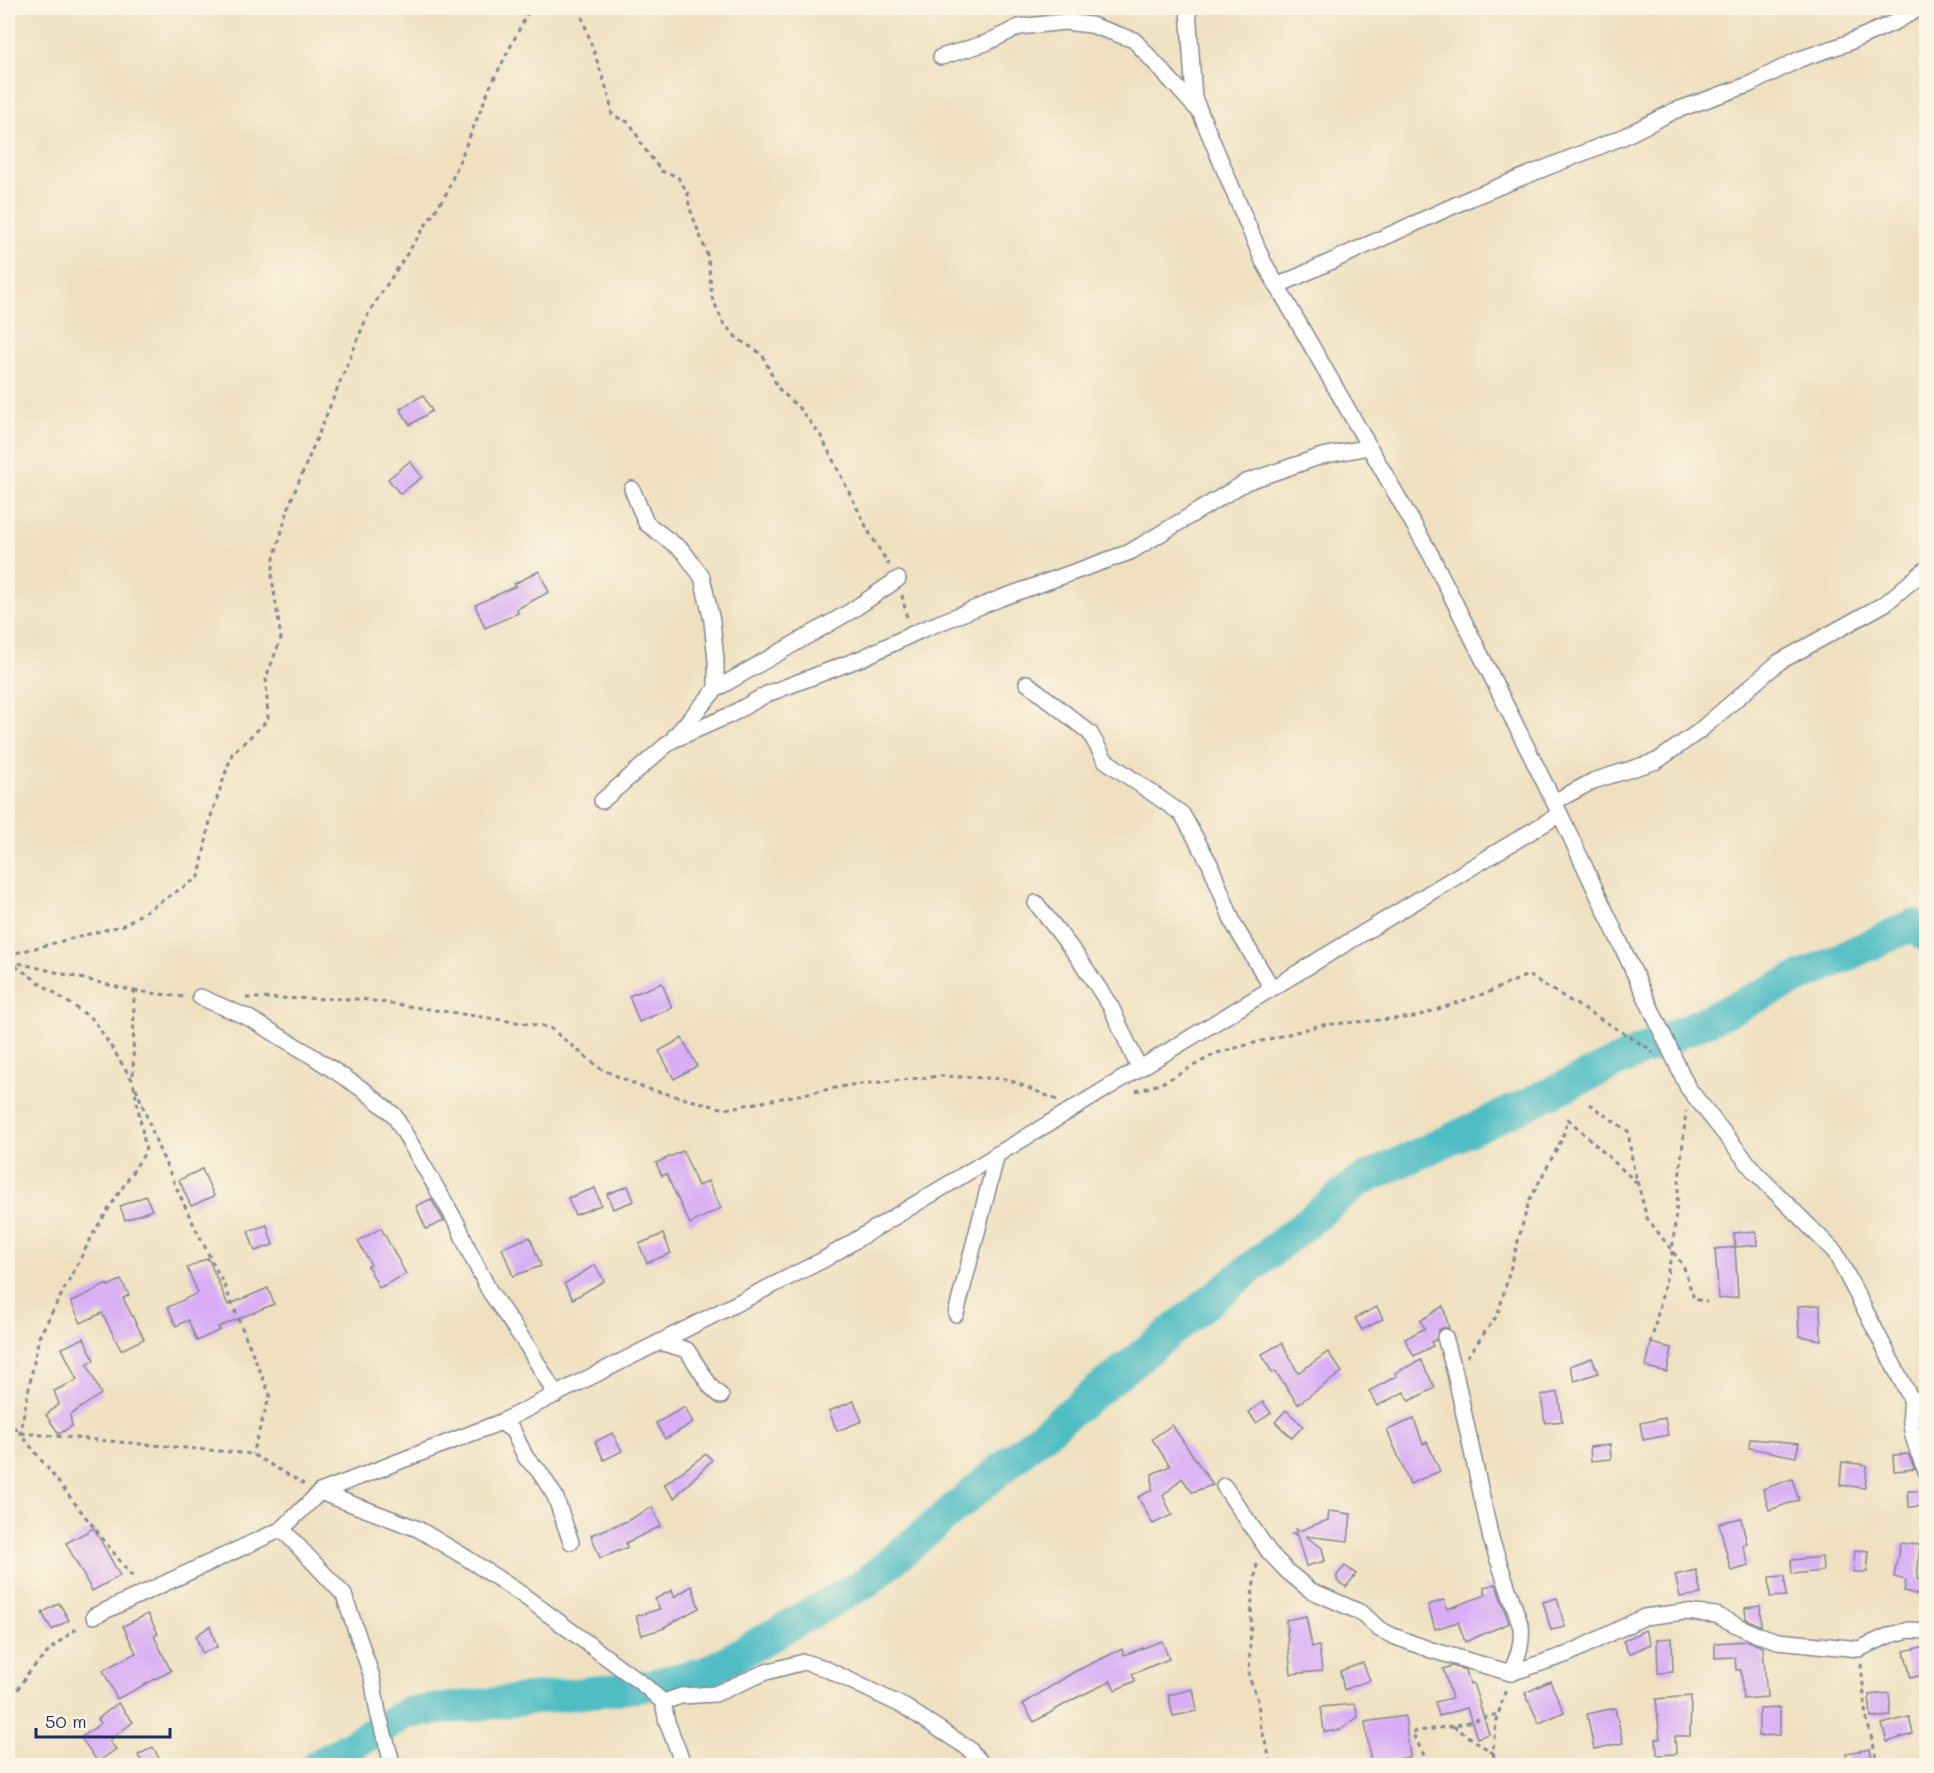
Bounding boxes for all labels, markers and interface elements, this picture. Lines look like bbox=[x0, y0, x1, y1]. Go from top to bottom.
scale bar bbox=[36, 1701, 170, 1739]
text: 50 m bbox=[45, 1709, 87, 1733]

